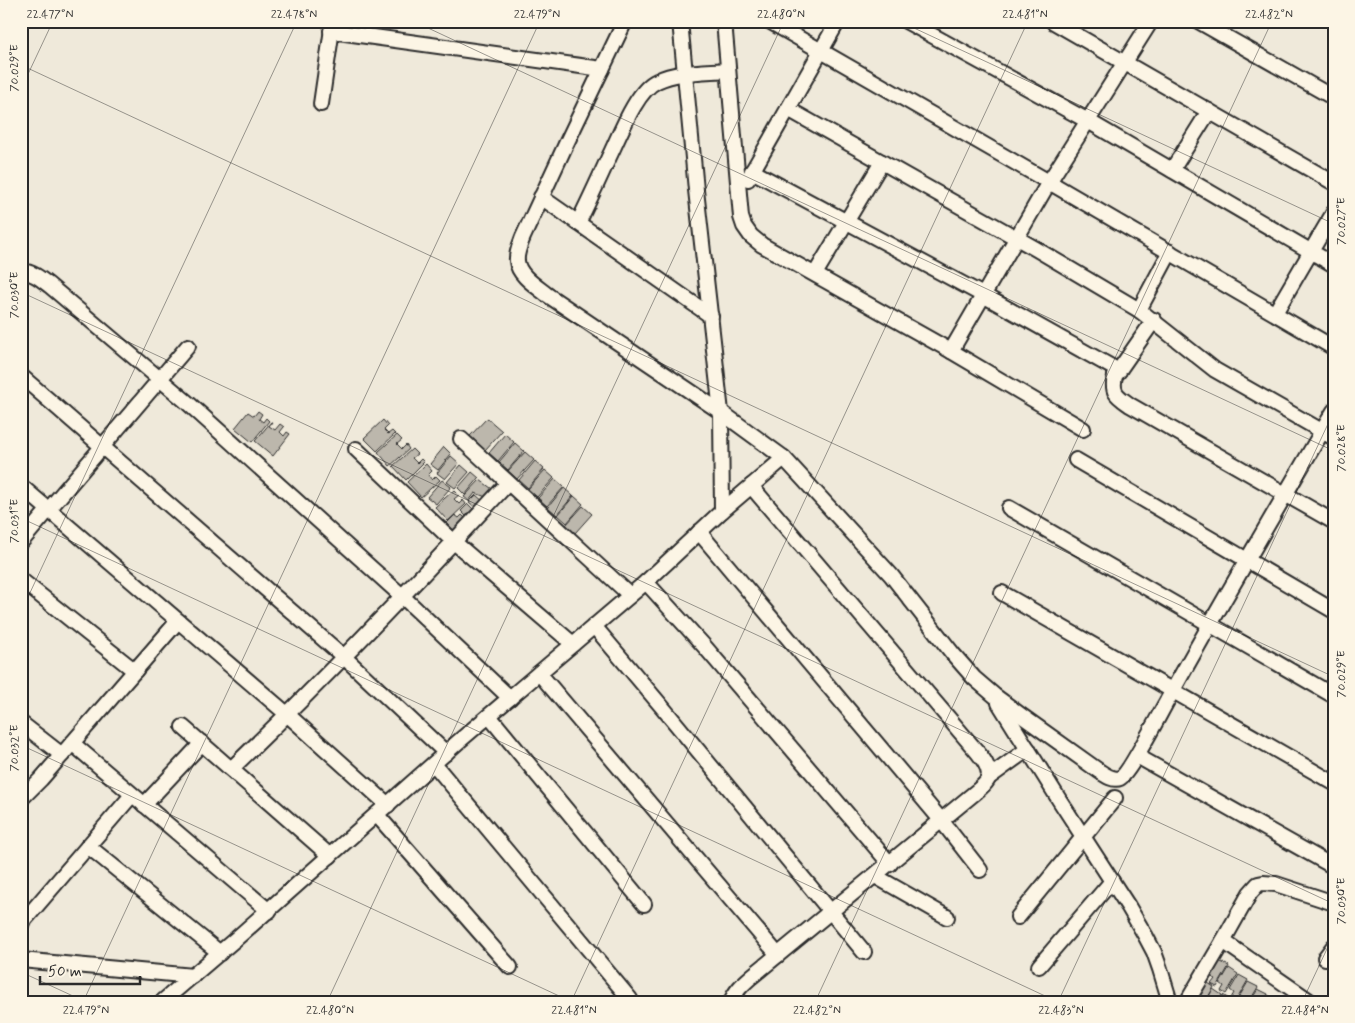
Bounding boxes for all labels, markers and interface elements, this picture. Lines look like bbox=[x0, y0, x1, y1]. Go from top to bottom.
text: 22.477°N bbox=[27, 7, 73, 23]
text: 22.478°N bbox=[271, 7, 317, 23]
text: 22.479°N bbox=[514, 7, 560, 23]
text: 22.480°N bbox=[757, 7, 805, 23]
text: 22.481°N bbox=[1002, 7, 1048, 23]
text: 22.482°N bbox=[1245, 7, 1293, 23]
text: 70.029°E bbox=[7, 44, 23, 92]
text: 70.027°E bbox=[1334, 197, 1350, 245]
text: 70.030°E bbox=[7, 271, 23, 319]
text: 70.028°E bbox=[1334, 424, 1350, 472]
text: 70.031°E bbox=[7, 499, 23, 543]
text: 70.029°E bbox=[1334, 650, 1350, 698]
text: 70.032°E bbox=[7, 725, 23, 771]
text: 70.030°E bbox=[1334, 877, 1350, 925]
scale bar bbox=[40, 953, 140, 985]
text: 50 m bbox=[48, 962, 82, 982]
text: 22.479°N bbox=[63, 1003, 109, 1019]
text: 22.480°N bbox=[306, 1003, 354, 1019]
text: 22.481°N bbox=[551, 1003, 597, 1019]
text: 22.482°N bbox=[793, 1003, 841, 1019]
text: 22.483°N bbox=[1038, 1003, 1084, 1019]
text: 22.484°N bbox=[1281, 1003, 1329, 1019]

